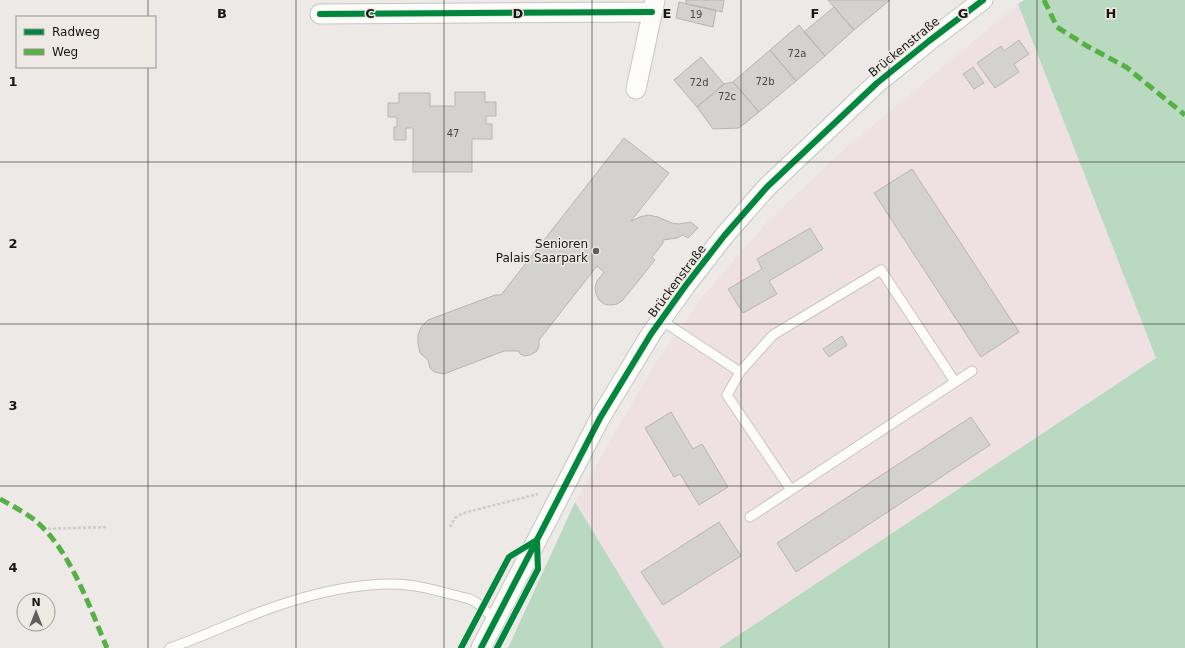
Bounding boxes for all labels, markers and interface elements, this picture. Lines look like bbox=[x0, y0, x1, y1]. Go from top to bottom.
text: B bbox=[217, 6, 227, 21]
text: C bbox=[365, 6, 375, 21]
text: D bbox=[513, 6, 524, 21]
text: E bbox=[663, 6, 671, 21]
text: F bbox=[811, 6, 819, 21]
text: G bbox=[958, 6, 968, 21]
text: H bbox=[1106, 6, 1116, 21]
house number: 19 bbox=[690, 9, 702, 20]
street label: Brückenstraße bbox=[866, 14, 942, 80]
legend bbox=[16, 16, 156, 68]
text: Radweg bbox=[52, 25, 100, 39]
text: Weg bbox=[52, 45, 78, 59]
house number: 72a bbox=[788, 48, 806, 59]
text: 1 bbox=[8, 74, 18, 89]
house number: 72b bbox=[755, 76, 775, 87]
house number: 72d bbox=[689, 77, 709, 88]
house number: 72c bbox=[718, 91, 736, 102]
house number: 47 bbox=[447, 128, 459, 139]
text: 2 bbox=[8, 236, 18, 251]
place label: Senioren Palais Saarpark bbox=[496, 237, 588, 265]
street label: Brückenstraße bbox=[645, 242, 709, 320]
marker: Senioren Palais Saarpark bbox=[591, 246, 601, 256]
text: 3 bbox=[8, 398, 18, 413]
text: 4 bbox=[8, 560, 18, 575]
north arrow bbox=[16, 592, 56, 632]
text: N bbox=[31, 596, 41, 609]

